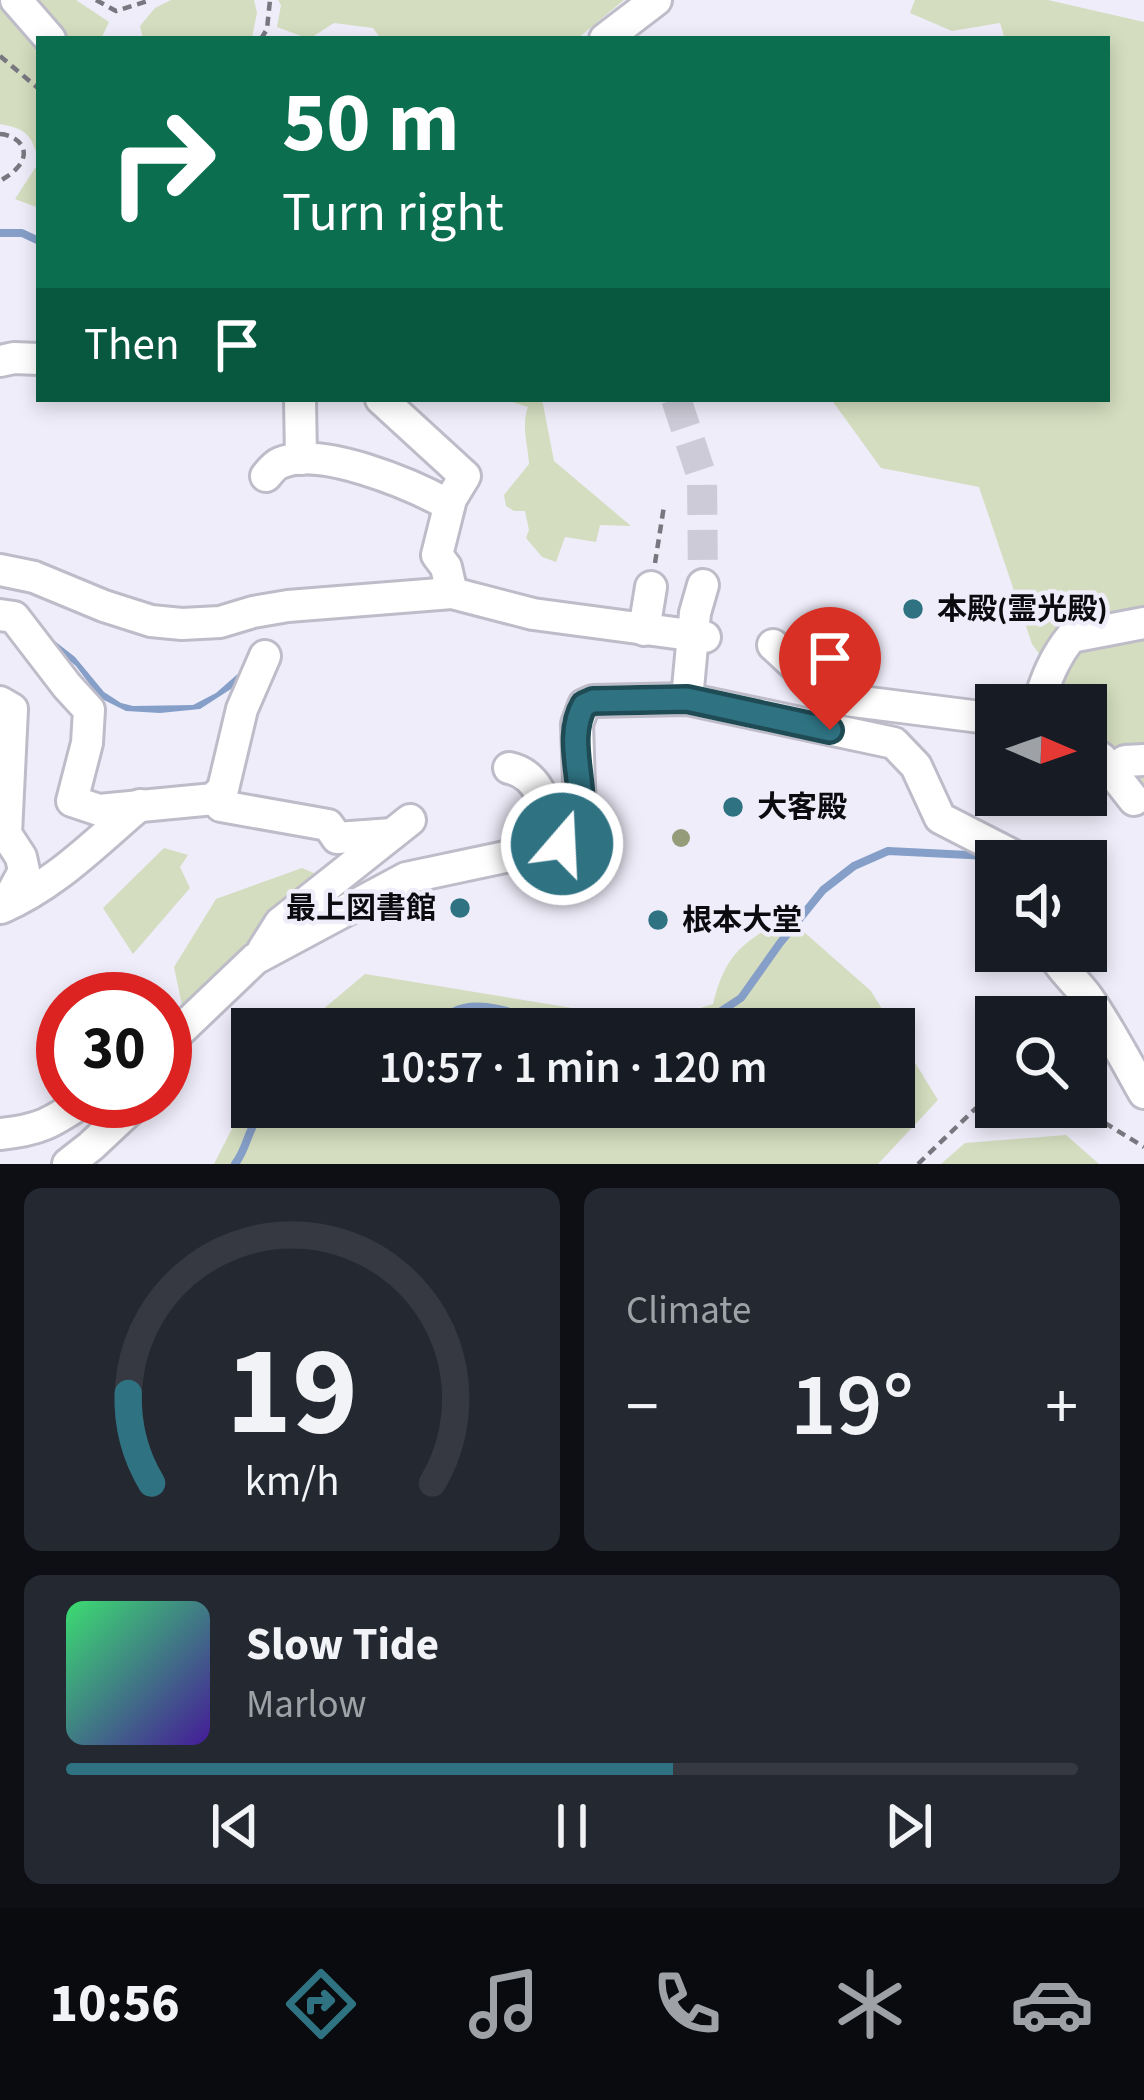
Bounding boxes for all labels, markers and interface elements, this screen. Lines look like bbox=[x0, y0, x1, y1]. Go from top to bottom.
text: 50 m bbox=[282, 64, 460, 184]
icon: right bbox=[84, 84, 240, 240]
text: Turn right bbox=[282, 175, 504, 252]
icon: arrive bbox=[204, 312, 270, 378]
text: Then bbox=[84, 313, 180, 377]
place label: 本殿(霊光殿) bbox=[937, 588, 1108, 631]
marker: 本殿(霊光殿) bbox=[900, 596, 926, 622]
pin bbox=[779, 607, 881, 730]
icon: arrive bbox=[797, 625, 863, 691]
north arrow bbox=[975, 684, 1107, 816]
map controls bbox=[975, 684, 1107, 1128]
position arrow bbox=[499, 781, 625, 907]
place label: 大客殿 bbox=[757, 786, 847, 829]
marker: 大客殿 bbox=[720, 794, 746, 820]
button: sound bbox=[975, 840, 1107, 972]
place label: 最上図書館 bbox=[286, 887, 436, 930]
marker: 最上図書館 bbox=[447, 895, 473, 921]
place label: 根本大堂 bbox=[682, 899, 802, 942]
marker: 根本大堂 bbox=[645, 907, 671, 933]
speed limit sign: 30 bbox=[36, 972, 192, 1128]
button: search bbox=[975, 996, 1107, 1128]
text: 10:57 · 1 min · 120 m bbox=[379, 1036, 767, 1100]
text: Climate bbox=[626, 1283, 751, 1339]
text: 19 bbox=[226, 1304, 358, 1482]
text: 19° bbox=[790, 1342, 914, 1470]
text: − bbox=[626, 1360, 659, 1454]
text: + bbox=[1045, 1360, 1078, 1454]
text: km/h bbox=[244, 1450, 340, 1511]
text: Slow Tide bbox=[246, 1613, 439, 1677]
text: Marlow bbox=[246, 1677, 367, 1733]
icon: previous bbox=[202, 1793, 268, 1859]
icon: pause bbox=[539, 1793, 605, 1859]
icon: next bbox=[876, 1793, 942, 1859]
icon: directions bbox=[279, 1962, 363, 2046]
icon: music bbox=[462, 1962, 546, 2046]
icon: phone bbox=[645, 1962, 729, 2046]
icon: climate bbox=[828, 1962, 912, 2046]
icon: car bbox=[1010, 1962, 1094, 2046]
text: 10:56 bbox=[49, 1966, 180, 2043]

